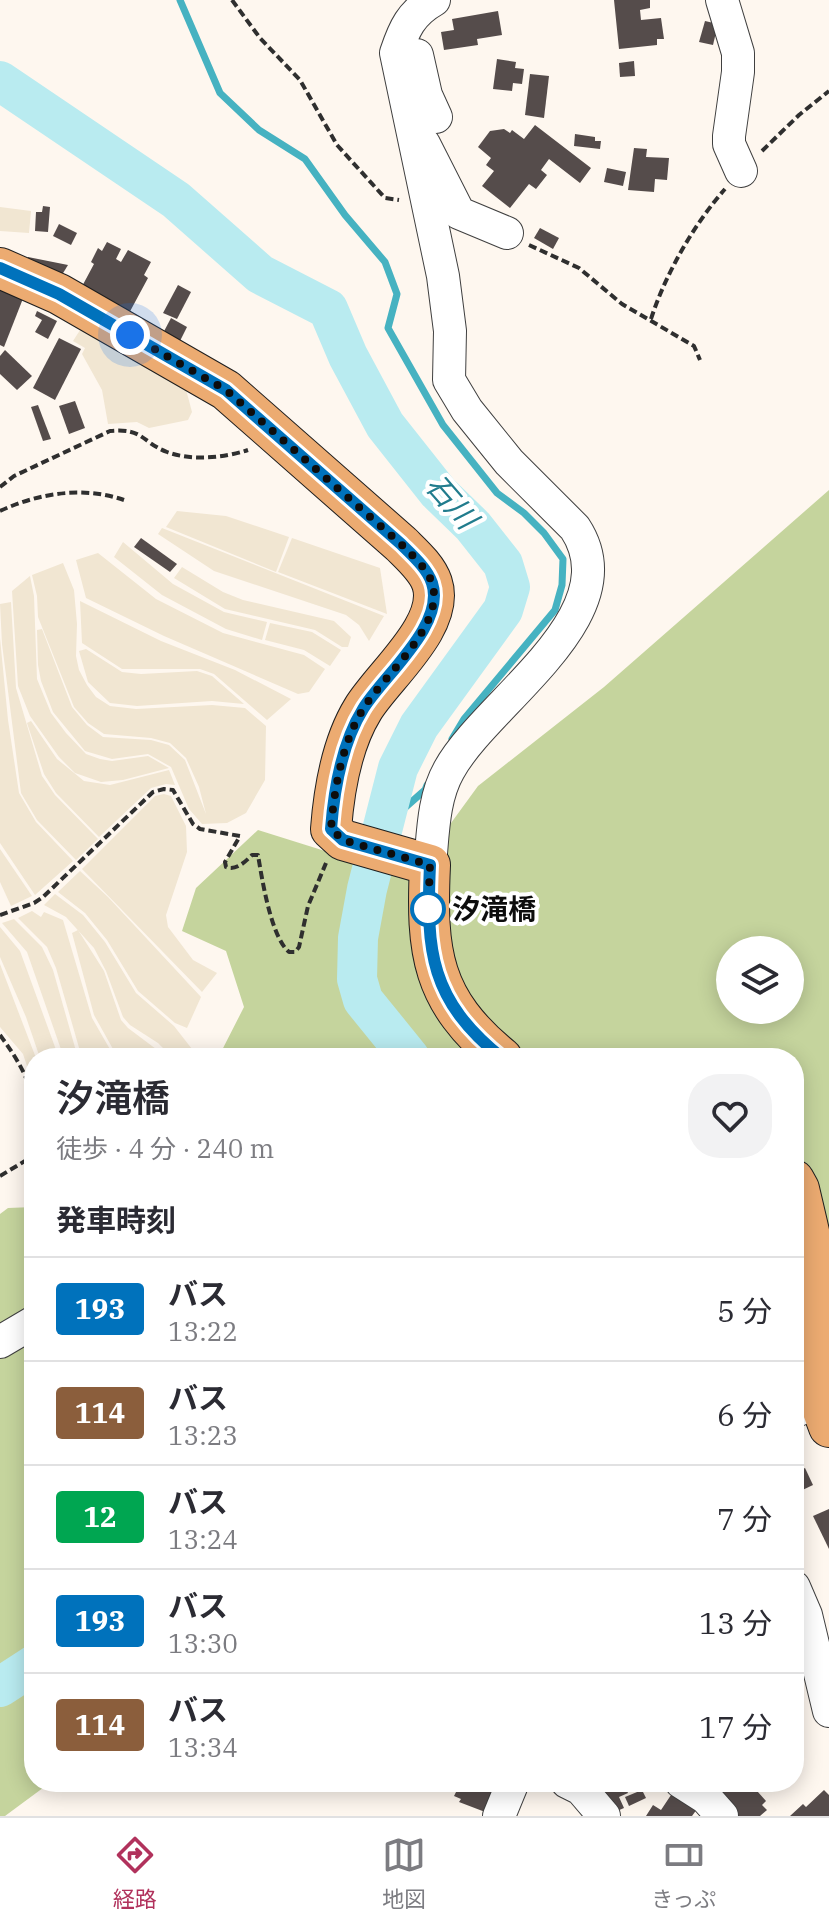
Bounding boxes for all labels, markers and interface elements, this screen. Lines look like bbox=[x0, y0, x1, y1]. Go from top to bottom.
your location bbox=[110, 315, 150, 355]
water label: 石川 bbox=[418, 466, 488, 539]
place label: 汐滝橋 bbox=[452, 890, 536, 927]
marker: 汐滝橋 bbox=[411, 892, 445, 926]
map controls bbox=[716, 936, 804, 1024]
button: layers bbox=[716, 936, 804, 1024]
text: 汐滝橋 bbox=[56, 1073, 170, 1122]
button: heart bbox=[688, 1074, 772, 1158]
text: 徒歩 · 4 分 · 240 m bbox=[56, 1131, 274, 1165]
text: 発車時刻 bbox=[56, 1200, 176, 1239]
text: バス bbox=[168, 1274, 228, 1313]
text: 193 bbox=[75, 1290, 125, 1327]
text: 5 分 bbox=[717, 1291, 772, 1330]
text: 13:22 bbox=[168, 1314, 238, 1348]
text: バス bbox=[168, 1378, 228, 1417]
text: 114 bbox=[75, 1394, 125, 1431]
text: 6 分 bbox=[717, 1395, 772, 1434]
text: 13:23 bbox=[168, 1418, 238, 1452]
text: バス bbox=[168, 1482, 228, 1521]
text: 12 bbox=[83, 1498, 117, 1535]
text: 7 分 bbox=[717, 1499, 772, 1538]
text: 13:24 bbox=[168, 1522, 238, 1556]
text: バス bbox=[168, 1586, 228, 1625]
text: 193 bbox=[75, 1602, 125, 1639]
text: 13 分 bbox=[699, 1603, 772, 1642]
text: 13:30 bbox=[168, 1626, 238, 1660]
text: バス bbox=[168, 1690, 228, 1729]
text: 114 bbox=[75, 1706, 125, 1743]
text: 17 分 bbox=[699, 1707, 772, 1746]
text: 13:34 bbox=[168, 1730, 238, 1764]
tab: 経路 bbox=[113, 1833, 157, 1913]
tab: 地図 bbox=[382, 1833, 426, 1913]
tab: きっぷ bbox=[651, 1833, 716, 1913]

